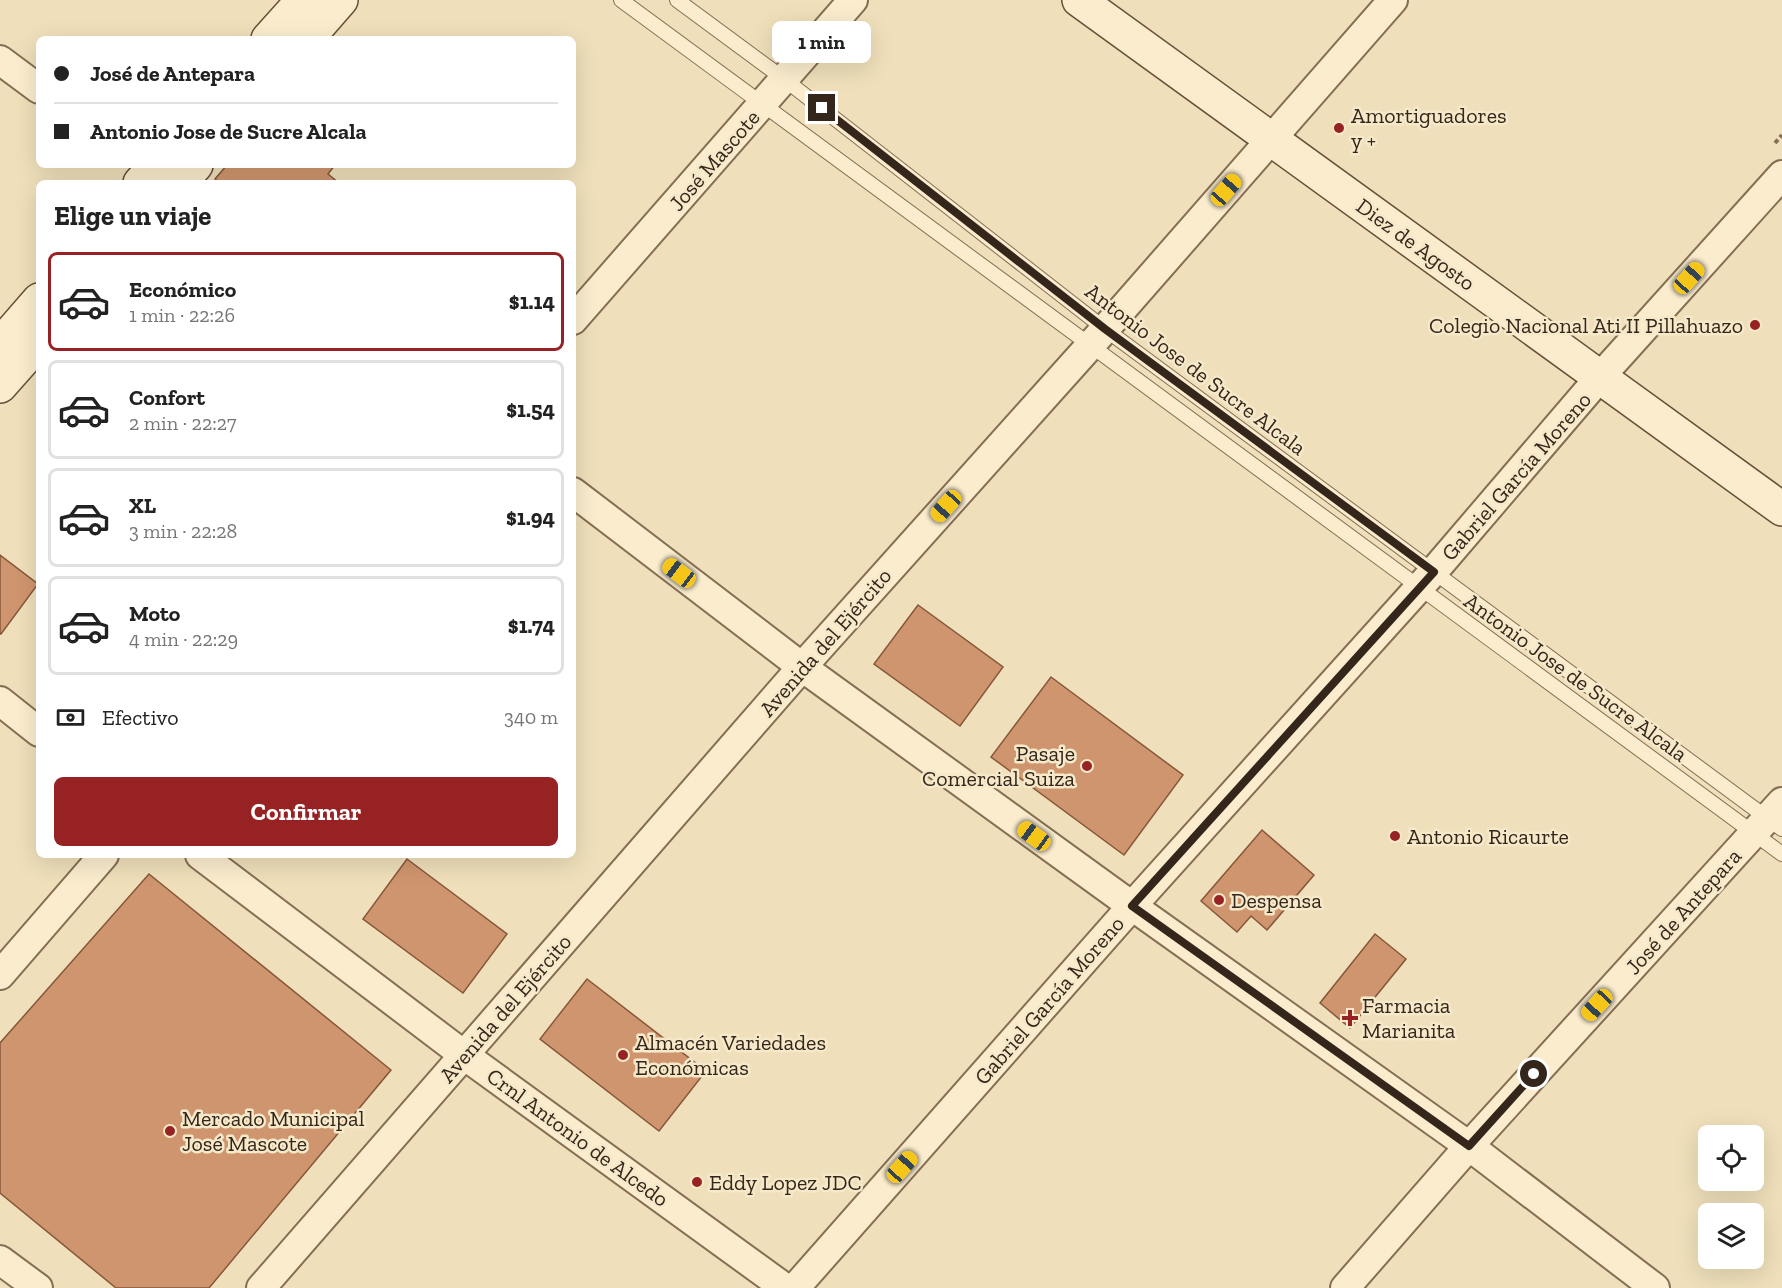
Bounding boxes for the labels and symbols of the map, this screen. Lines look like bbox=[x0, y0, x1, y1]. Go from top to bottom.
callout: 1 min bbox=[772, 21, 872, 63]
route end bbox=[808, 94, 835, 121]
place label: Amortiguadores y + bbox=[1351, 102, 1507, 154]
street label: José Mascote bbox=[663, 104, 766, 216]
marker: Amortiguadores y + bbox=[1332, 121, 1346, 135]
car bbox=[1207, 171, 1245, 209]
street label: Diez de Agosto bbox=[1351, 192, 1480, 297]
car bbox=[1670, 259, 1708, 297]
street label: Antonio Jose de Sucre Alcala bbox=[1080, 277, 1312, 462]
place label: Colegio Nacional Ati II Pillahuazo bbox=[1429, 312, 1743, 339]
marker: Colegio Nacional Ati II Pillahuazo bbox=[1748, 318, 1762, 332]
street label: Gabriel García Moreno bbox=[1436, 386, 1597, 566]
car bbox=[927, 487, 965, 525]
car bbox=[659, 555, 699, 591]
street label: Avenida del Ejército bbox=[754, 563, 897, 722]
street label: Antonio Jose de Sucre Alcala bbox=[1459, 587, 1693, 768]
place label: Pasaje Comercial Suiza bbox=[922, 740, 1075, 792]
marker: Pasaje Comercial Suiza bbox=[1080, 759, 1094, 773]
car bbox=[1014, 818, 1054, 854]
place label: Antonio Ricaurte bbox=[1407, 823, 1569, 850]
marker: Antonio Ricaurte bbox=[1388, 829, 1402, 843]
street label: José de Antepara bbox=[1620, 842, 1747, 980]
place label: Despensa bbox=[1231, 887, 1322, 914]
marker: Despensa bbox=[1212, 893, 1226, 907]
street label: Gabriel García Moreno bbox=[969, 910, 1130, 1090]
street label: Avenida del Ejército bbox=[434, 929, 577, 1088]
car bbox=[1578, 986, 1616, 1024]
place label: Farmacia Marianita bbox=[1362, 992, 1456, 1044]
marker: Farmacia Marianita bbox=[1343, 1011, 1357, 1025]
place label: Almacén Variedades Económicas bbox=[635, 1029, 826, 1081]
marker: Almacén Variedades Económicas bbox=[616, 1048, 630, 1062]
route start bbox=[1520, 1060, 1547, 1087]
street label: Crnl Antonio de Alcedo bbox=[481, 1062, 674, 1212]
place label: Mercado Municipal José Mascote bbox=[182, 1105, 365, 1157]
marker: Mercado Municipal José Mascote bbox=[163, 1124, 177, 1138]
car bbox=[883, 1148, 921, 1186]
place label: Eddy Lopez JDC bbox=[709, 1169, 862, 1196]
marker: Eddy Lopez JDC bbox=[690, 1175, 704, 1189]

